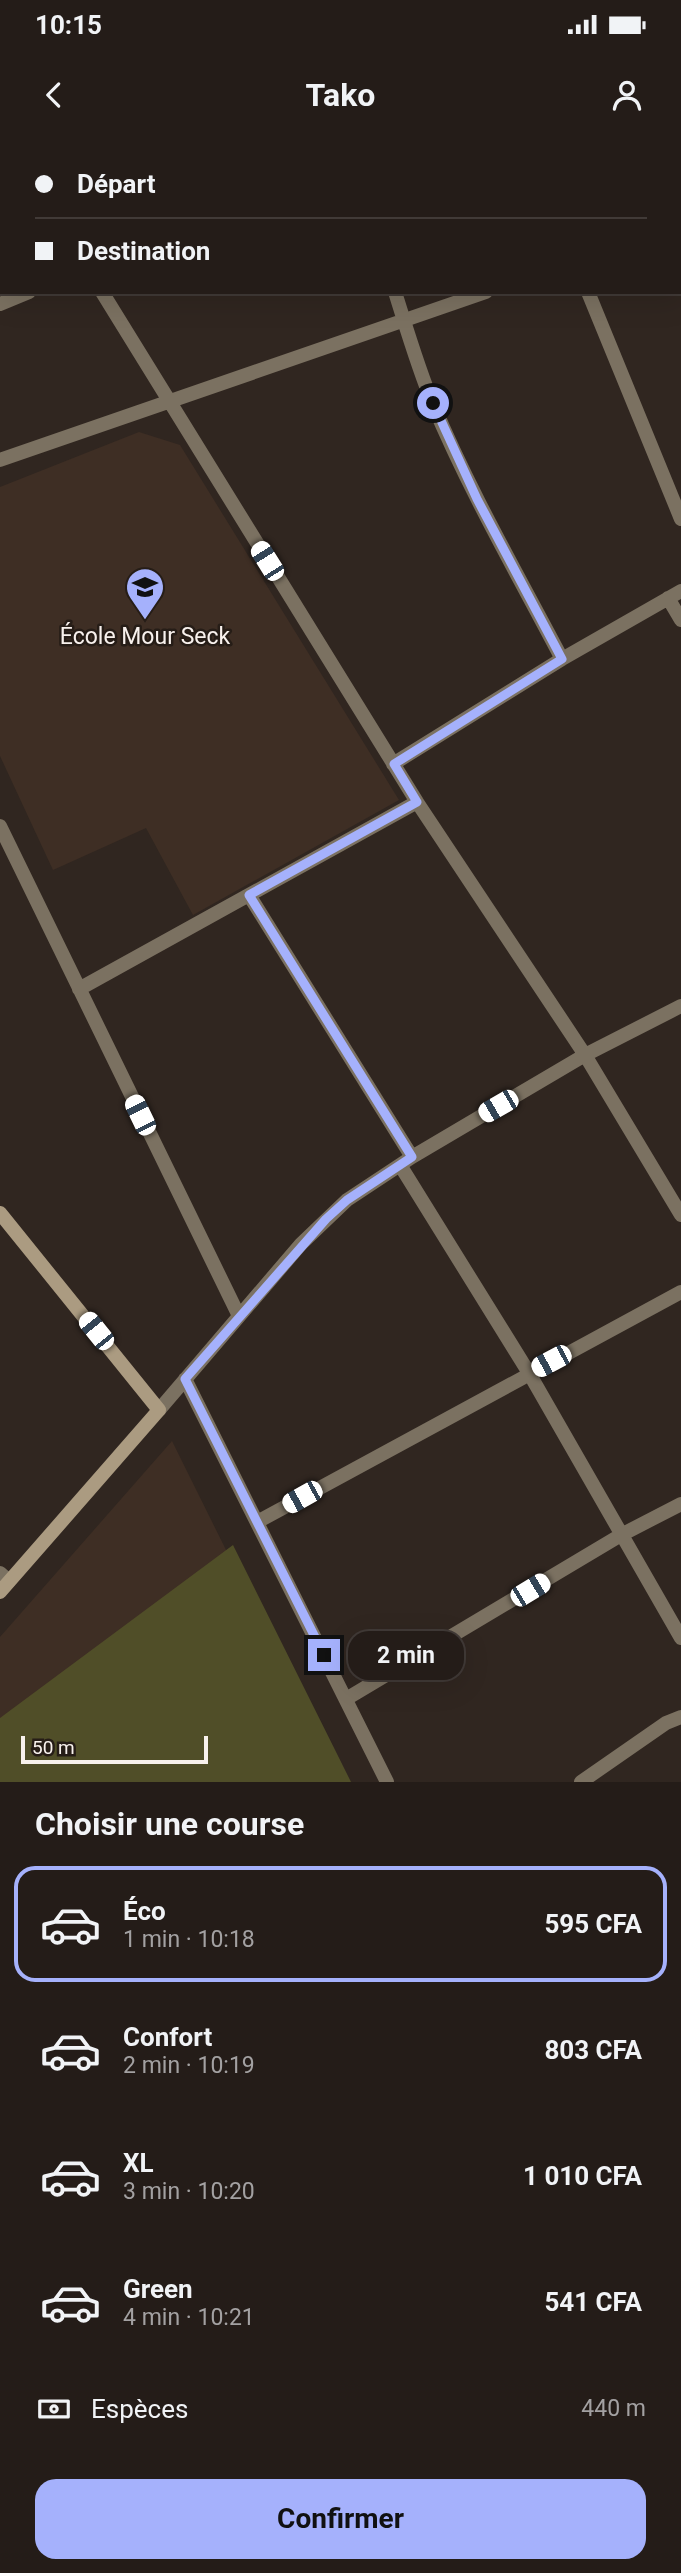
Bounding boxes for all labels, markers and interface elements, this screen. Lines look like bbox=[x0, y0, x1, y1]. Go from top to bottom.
text: 10:15 bbox=[35, 10, 102, 40]
icon: back bbox=[35, 76, 73, 114]
text: Tako bbox=[306, 76, 375, 114]
icon: person bbox=[608, 76, 646, 114]
text: Départ bbox=[77, 169, 155, 199]
text: Destination bbox=[77, 236, 210, 266]
route start bbox=[417, 387, 449, 419]
car bbox=[247, 538, 288, 584]
school or university icon: École Mour Seck bbox=[124, 566, 166, 621]
place label: École Mour Seck bbox=[60, 622, 231, 650]
car bbox=[475, 1086, 522, 1126]
car bbox=[122, 1092, 159, 1138]
car bbox=[75, 1308, 118, 1354]
car bbox=[528, 1342, 575, 1380]
car bbox=[279, 1478, 326, 1516]
car bbox=[507, 1570, 554, 1610]
callout: 2 min bbox=[348, 1630, 464, 1680]
route end bbox=[308, 1639, 340, 1671]
text: 2 min bbox=[377, 1642, 435, 1669]
scale bar bbox=[21, 1733, 208, 1765]
text: 50 m bbox=[32, 1736, 75, 1759]
text: Choisir une course bbox=[35, 1805, 304, 1843]
icon: car bbox=[39, 1893, 102, 1956]
text: Éco bbox=[123, 1896, 166, 1926]
text: 595 CFA bbox=[544, 1909, 642, 1939]
text: 1 min · 10:18 bbox=[123, 1926, 255, 1953]
icon: car bbox=[39, 2019, 102, 2082]
text: Confort bbox=[123, 2022, 212, 2052]
text: 803 CFA bbox=[544, 2035, 642, 2065]
text: 2 min · 10:19 bbox=[123, 2052, 255, 2079]
icon: car bbox=[39, 2145, 102, 2208]
text: XL bbox=[123, 2148, 154, 2178]
text: 1 010 CFA bbox=[523, 2161, 642, 2191]
text: 3 min · 10:20 bbox=[123, 2178, 255, 2205]
icon: car bbox=[39, 2271, 102, 2334]
text: Green bbox=[123, 2274, 193, 2304]
text: 541 CFA bbox=[544, 2287, 642, 2317]
text: 4 min · 10:21 bbox=[123, 2304, 255, 2331]
icon: cash bbox=[35, 2390, 73, 2428]
text: Espèces bbox=[91, 2394, 188, 2424]
text: 440 m bbox=[581, 2395, 646, 2422]
button: Confirmer bbox=[35, 2479, 646, 2559]

